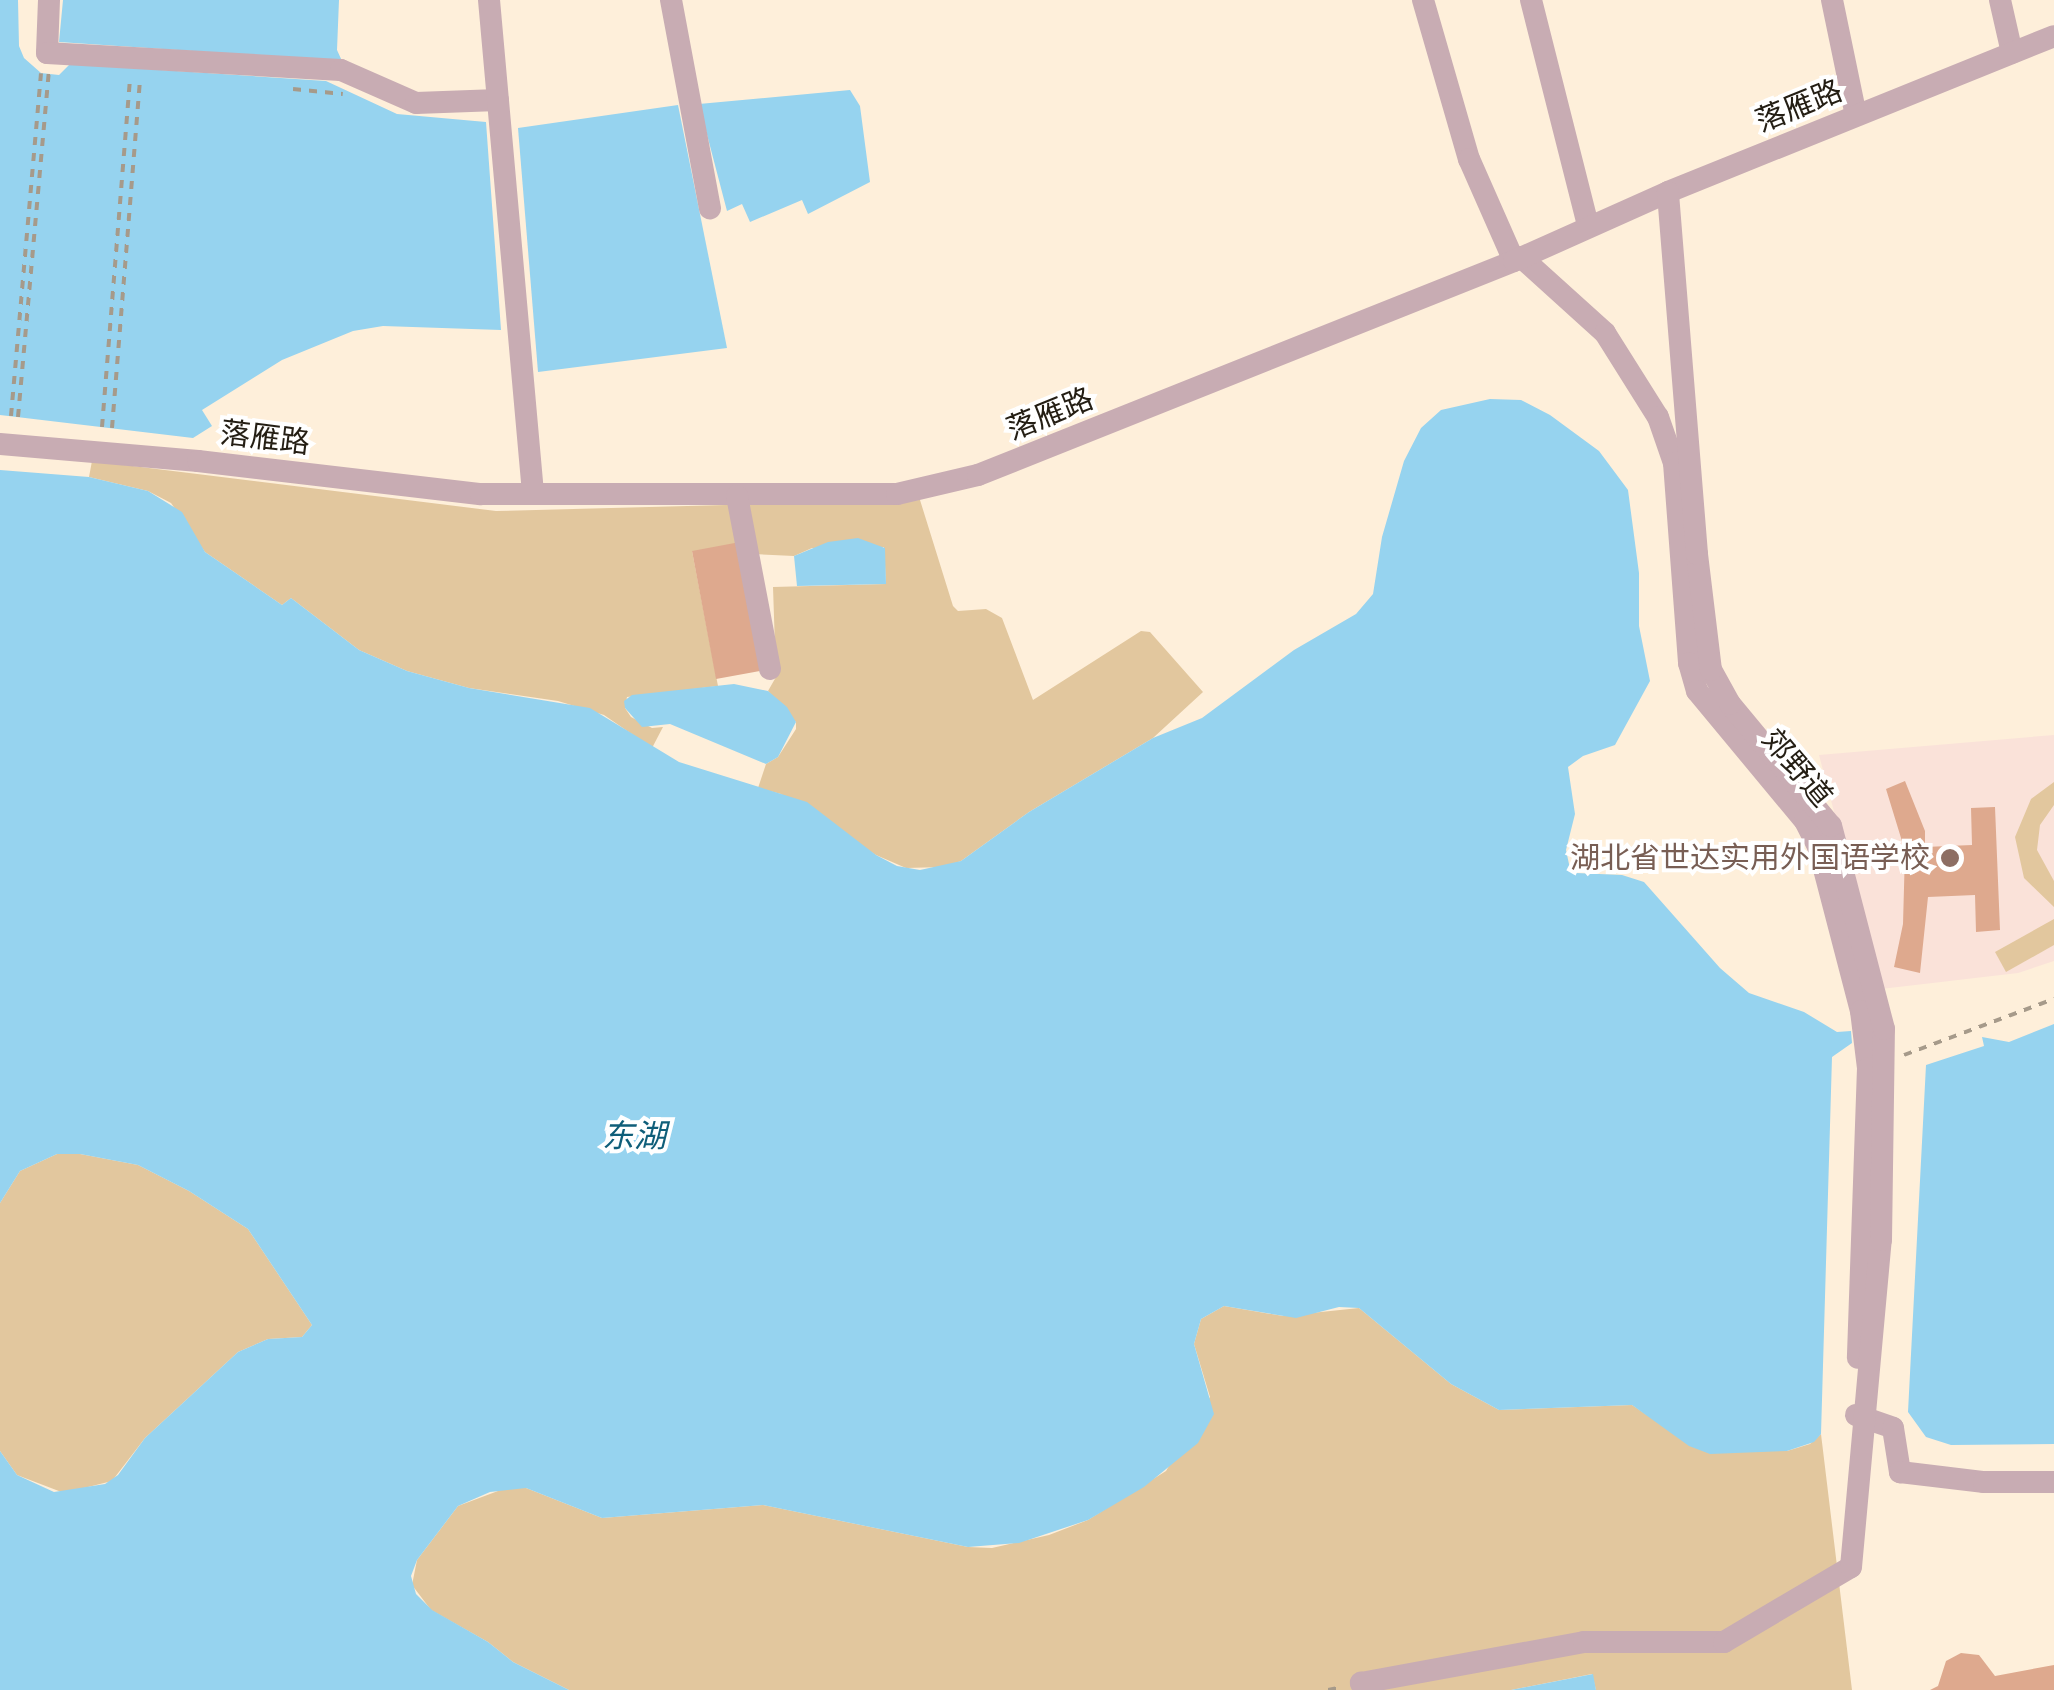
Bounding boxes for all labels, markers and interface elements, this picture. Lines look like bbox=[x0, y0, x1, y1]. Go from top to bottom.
street label: 落雁路 bbox=[1751, 72, 1847, 140]
street label: 落雁路 bbox=[1002, 380, 1098, 448]
street label: 落雁路 bbox=[218, 415, 312, 461]
street label: 郊野道 bbox=[1754, 722, 1840, 814]
place label: 湖北省世达实用外国语学校 bbox=[1570, 840, 1930, 876]
marker: 湖北省世达实用外国语学校 bbox=[1939, 847, 1961, 869]
water label: 东湖 bbox=[602, 1117, 666, 1155]

